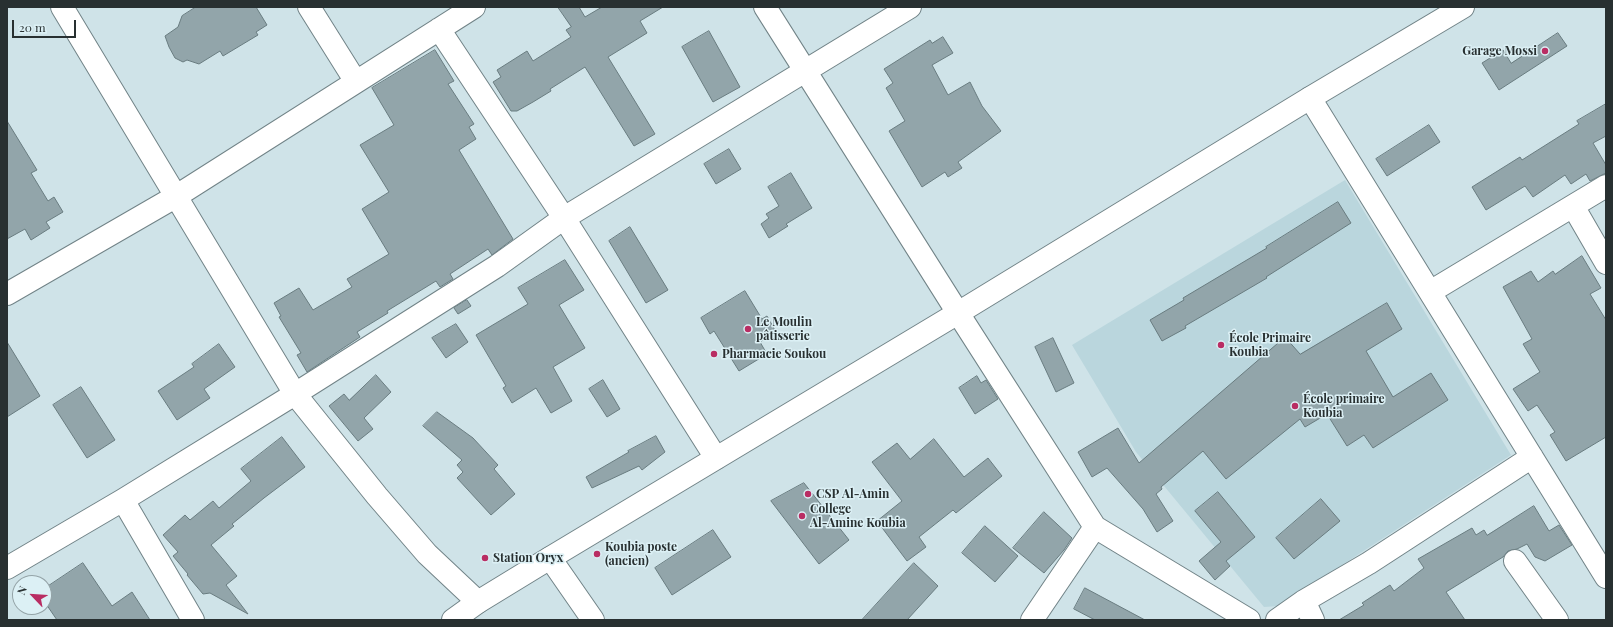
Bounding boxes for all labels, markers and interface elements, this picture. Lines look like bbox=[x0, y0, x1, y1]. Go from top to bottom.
scale bar bbox=[14, 12, 78, 38]
text: 20 m bbox=[19, 19, 46, 35]
place label: Garage Mossi bbox=[1462, 44, 1537, 58]
marker: Garage Mossi bbox=[1540, 46, 1550, 56]
place label: Le Moulin pâtisserie bbox=[756, 315, 812, 343]
marker: Le Moulin pâtisserie bbox=[743, 324, 753, 334]
place label: École Primaire Koubia bbox=[1229, 331, 1311, 359]
marker: École Primaire Koubia bbox=[1216, 340, 1226, 350]
place label: Pharmacie Soukou bbox=[722, 347, 826, 361]
marker: Pharmacie Soukou bbox=[709, 349, 719, 359]
place label: École primaire Koubia bbox=[1303, 392, 1385, 420]
marker: École primaire Koubia bbox=[1290, 401, 1300, 411]
place label: CSP Al-Amin bbox=[816, 487, 889, 501]
marker: CSP Al-Amin bbox=[803, 489, 813, 499]
place label: College Al-Amine Koubia bbox=[810, 502, 906, 530]
marker: College Al-Amine Koubia bbox=[797, 511, 807, 521]
place label: Koubia poste (ancien) bbox=[605, 540, 677, 568]
marker: Koubia poste (ancien) bbox=[592, 549, 602, 559]
place label: Station Oryx bbox=[493, 551, 563, 565]
marker: Station Oryx bbox=[480, 553, 490, 563]
north arrow bbox=[12, 575, 52, 615]
text: N bbox=[13, 583, 30, 597]

